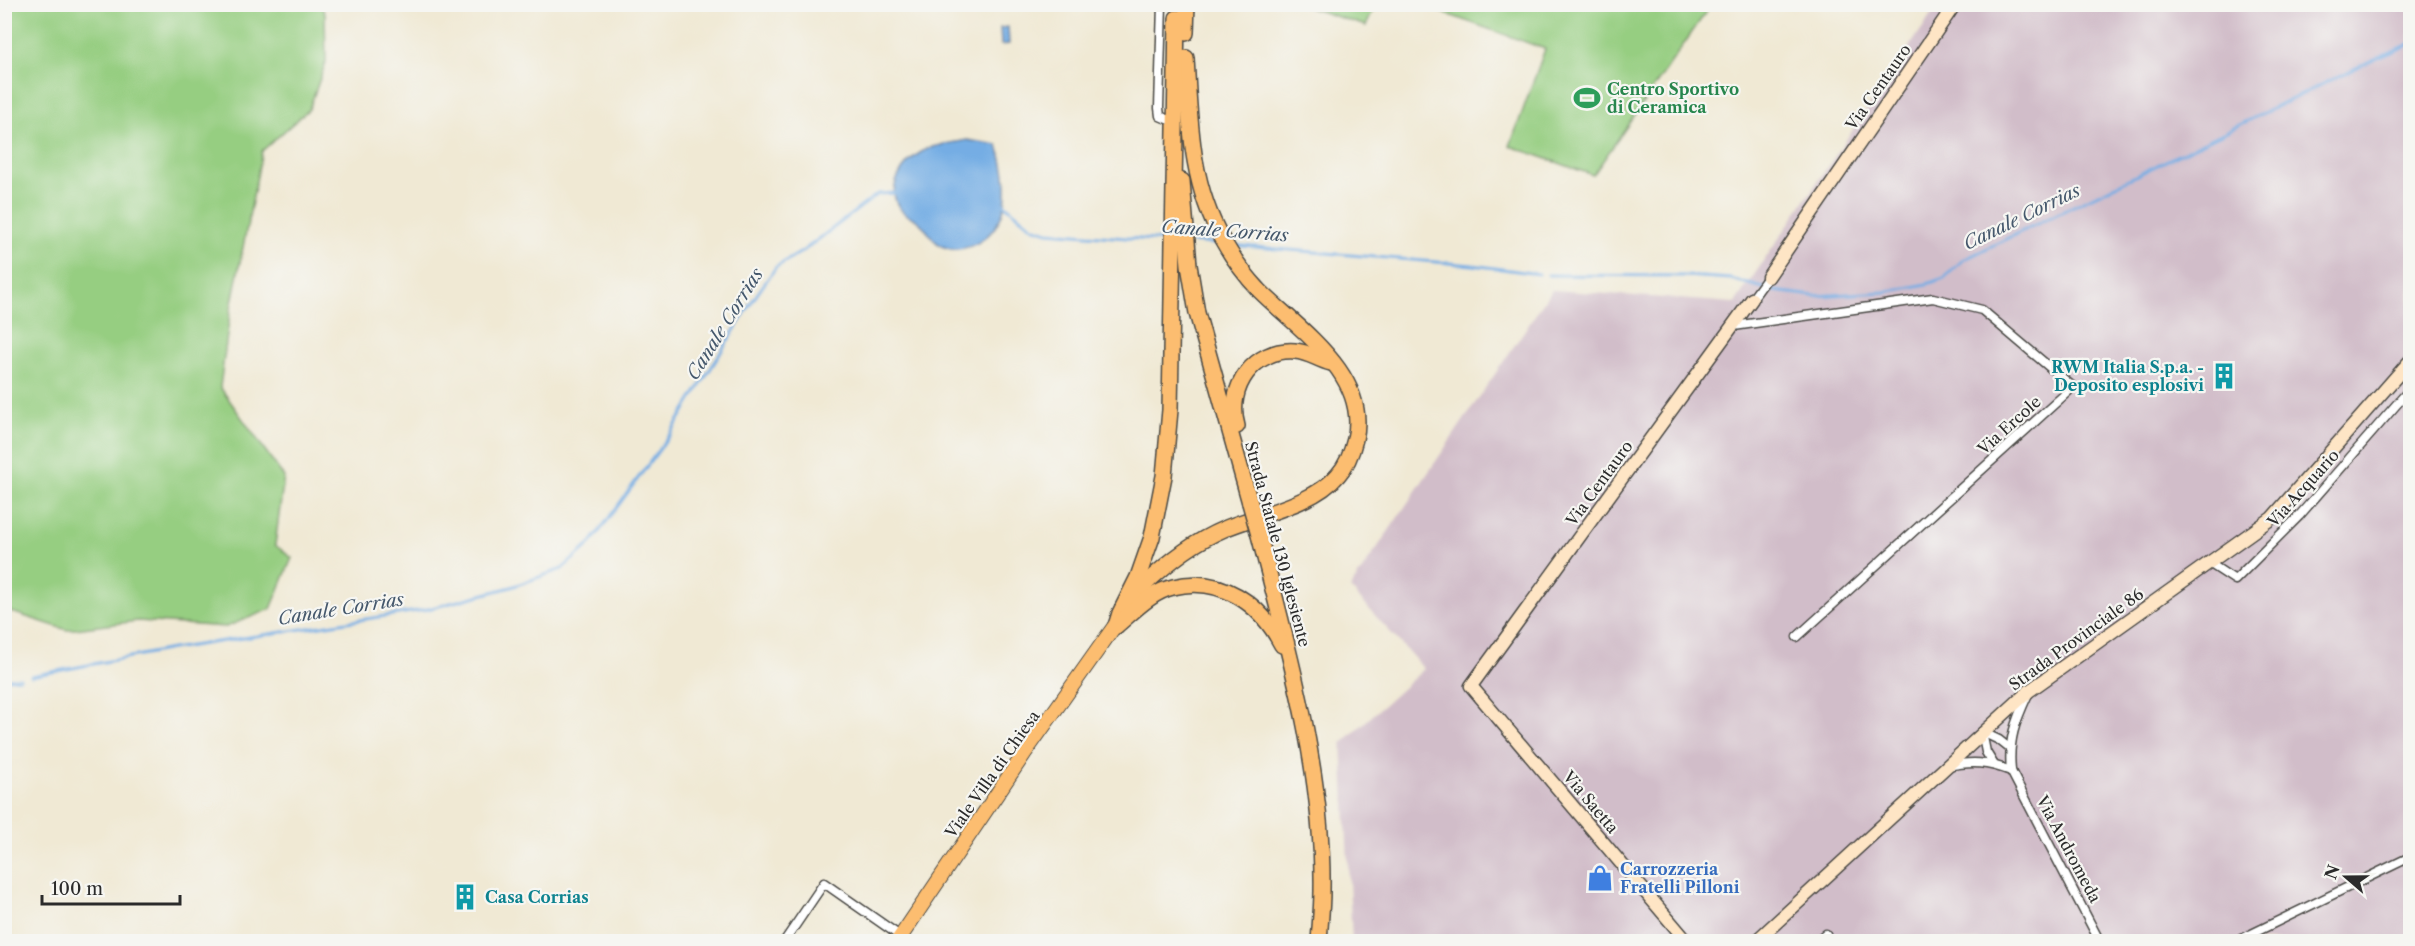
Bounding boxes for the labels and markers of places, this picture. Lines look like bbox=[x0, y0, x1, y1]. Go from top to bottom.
place label: Centro Sportivo di Ceramica bbox=[1607, 79, 1739, 117]
sports icon: Centro Sportivo di Ceramica bbox=[1572, 83, 1602, 113]
place label: RWM Italia S.p.a. - Deposito esplosivi bbox=[2051, 357, 2204, 395]
building icon: RWM Italia S.p.a. - Deposito esplosivi bbox=[2209, 361, 2239, 391]
place label: Carrozzeria Fratelli Pilloni bbox=[1620, 859, 1740, 897]
shop icon: Carrozzeria Fratelli Pilloni bbox=[1585, 863, 1615, 893]
building icon: Casa Corrias bbox=[450, 882, 480, 912]
place label: Casa Corrias bbox=[485, 887, 589, 907]

